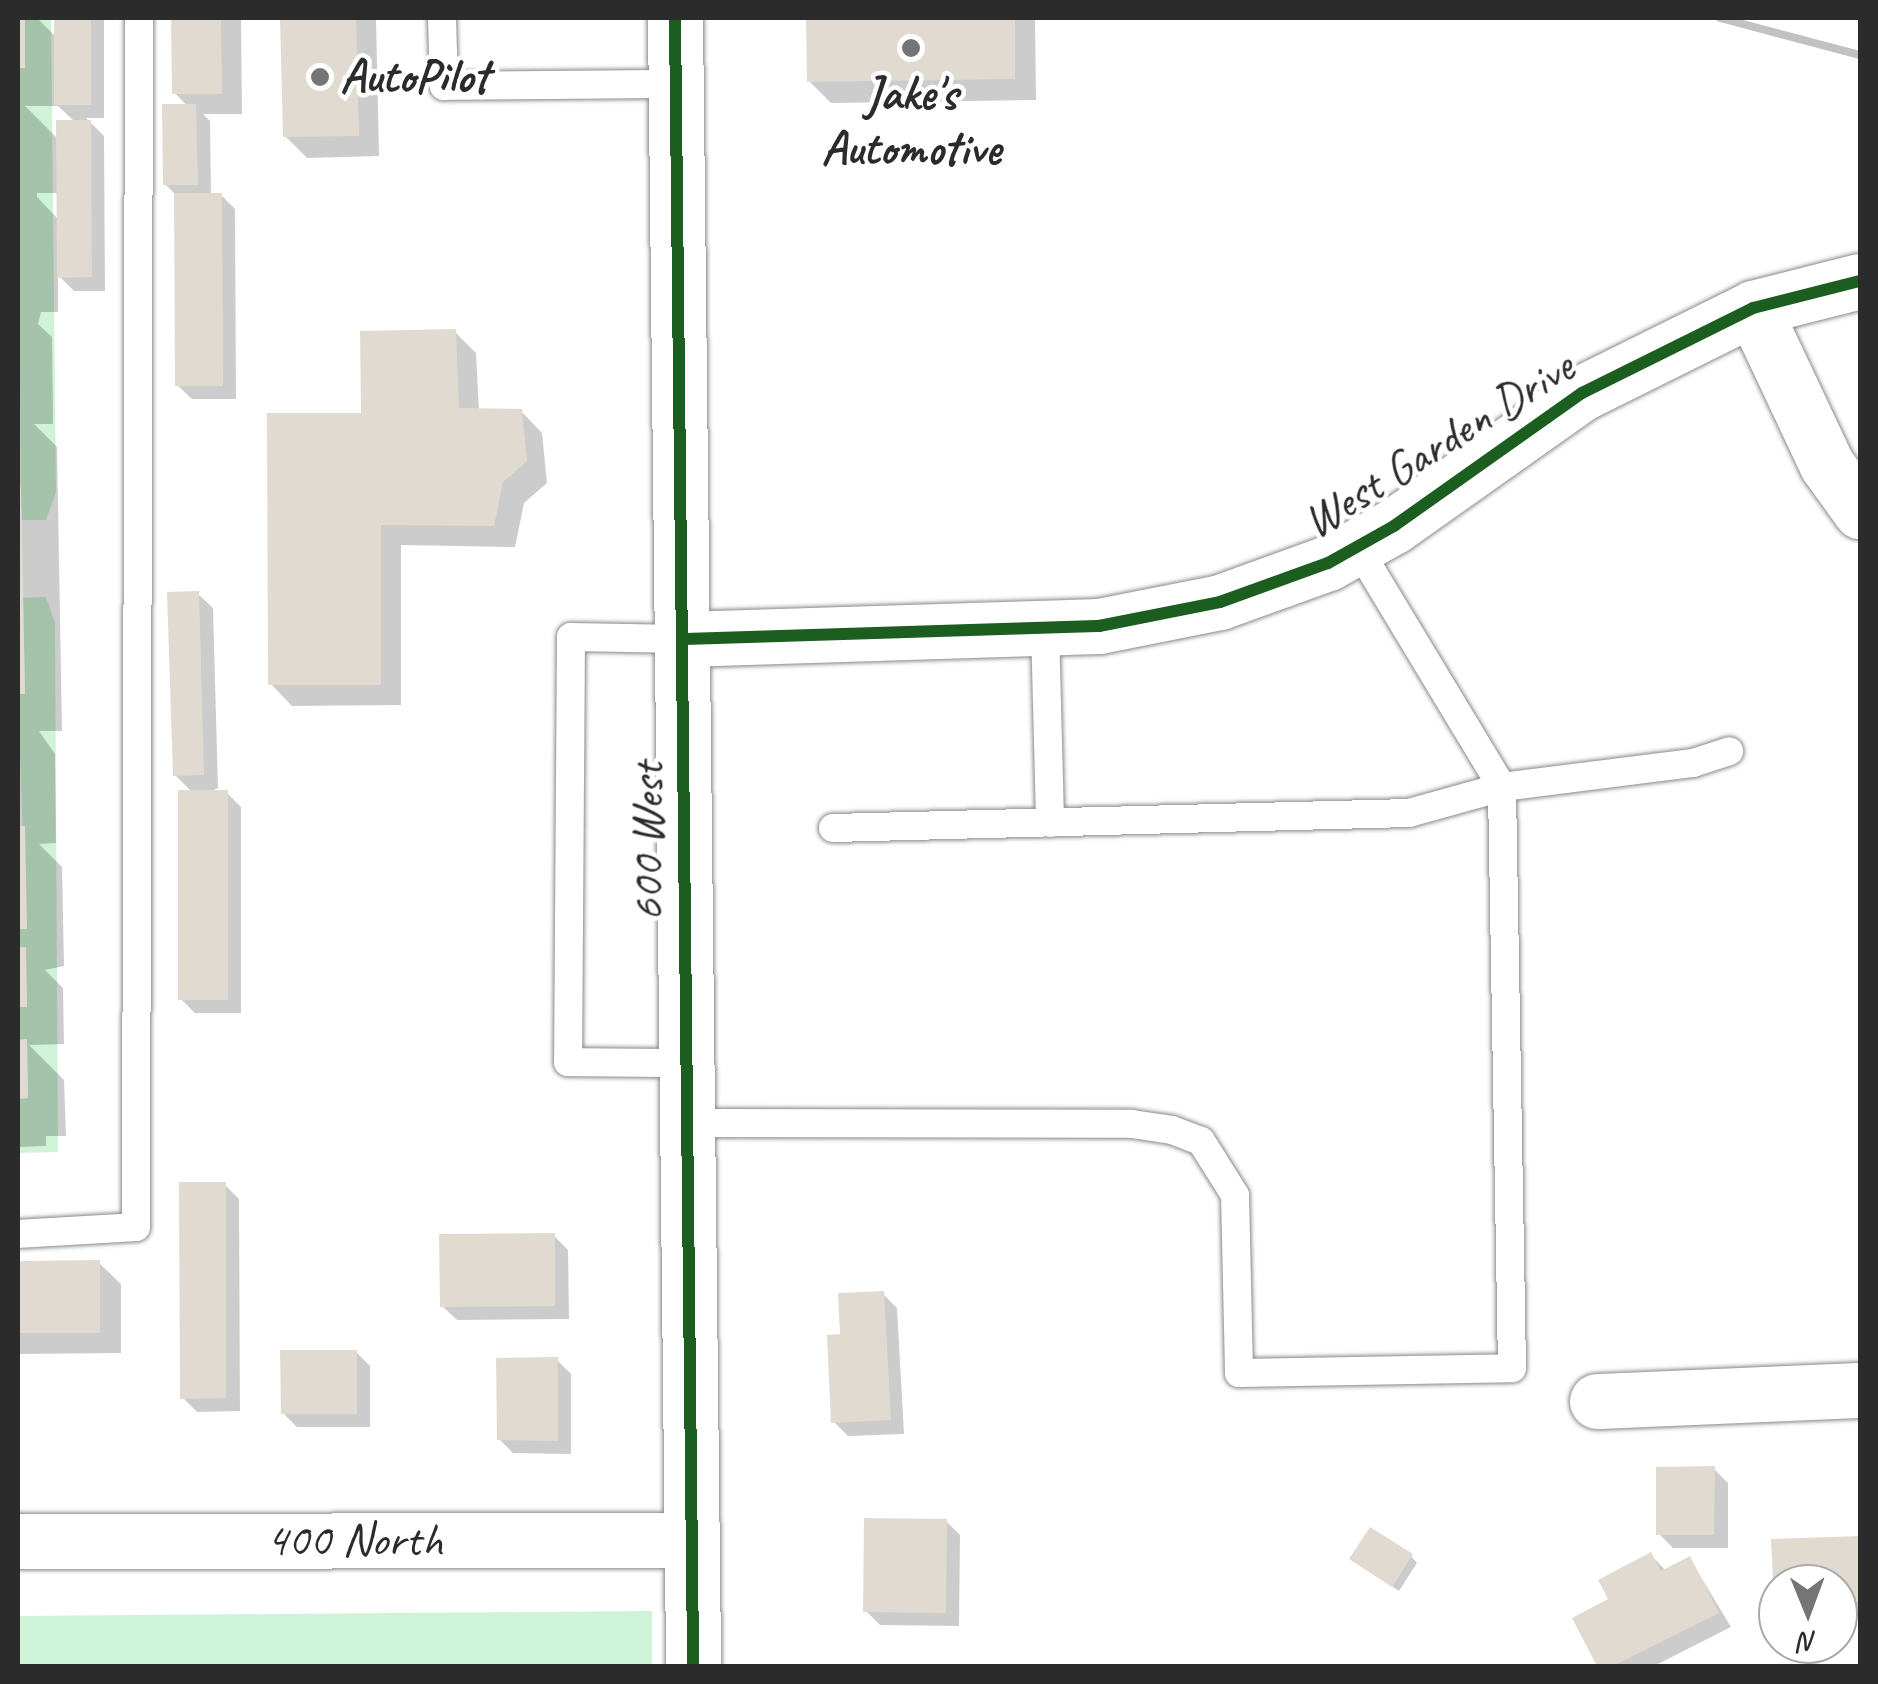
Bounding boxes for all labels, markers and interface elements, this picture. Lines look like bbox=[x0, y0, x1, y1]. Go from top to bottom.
marker: Jake's Automotive bbox=[900, 37, 922, 59]
place label: AutoPilot bbox=[340, 48, 489, 106]
place label: Jake's Automotive bbox=[821, 64, 1001, 177]
marker: AutoPilot bbox=[309, 66, 331, 88]
street label: West Garden Drive bbox=[1291, 337, 1585, 551]
street label: 600 West bbox=[618, 762, 676, 922]
street label: 400 North bbox=[265, 1511, 443, 1569]
north arrow bbox=[1758, 1564, 1858, 1664]
text: N bbox=[1800, 1625, 1817, 1660]

